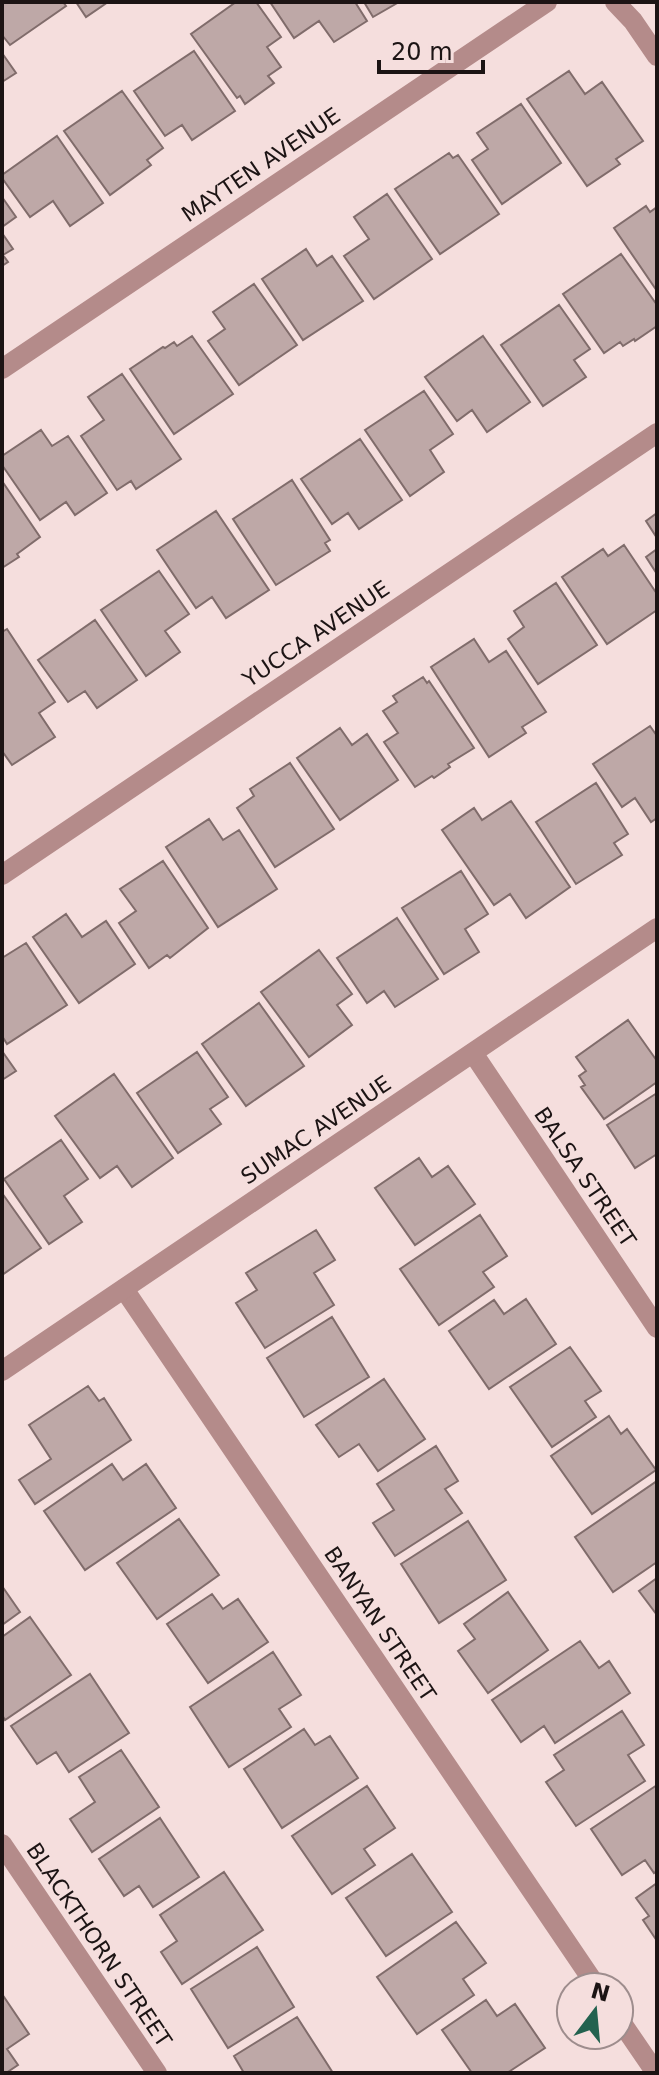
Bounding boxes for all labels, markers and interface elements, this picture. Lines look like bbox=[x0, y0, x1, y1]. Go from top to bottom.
scale bar bbox=[379, 24, 483, 74]
text: 20 m bbox=[391, 38, 453, 66]
street label: MAYTEN AVENUE bbox=[177, 103, 345, 227]
street label: YUCCA AVENUE bbox=[237, 576, 394, 693]
street label: SUMAC AVENUE bbox=[236, 1071, 396, 1189]
street label: BALSA STREET bbox=[529, 1103, 641, 1252]
street label: BANYAN STREET bbox=[319, 1542, 441, 1706]
street label: BLACKTHORN STREET bbox=[21, 1838, 177, 2052]
north arrow bbox=[555, 1971, 635, 2051]
text: N bbox=[588, 1978, 613, 2007]

